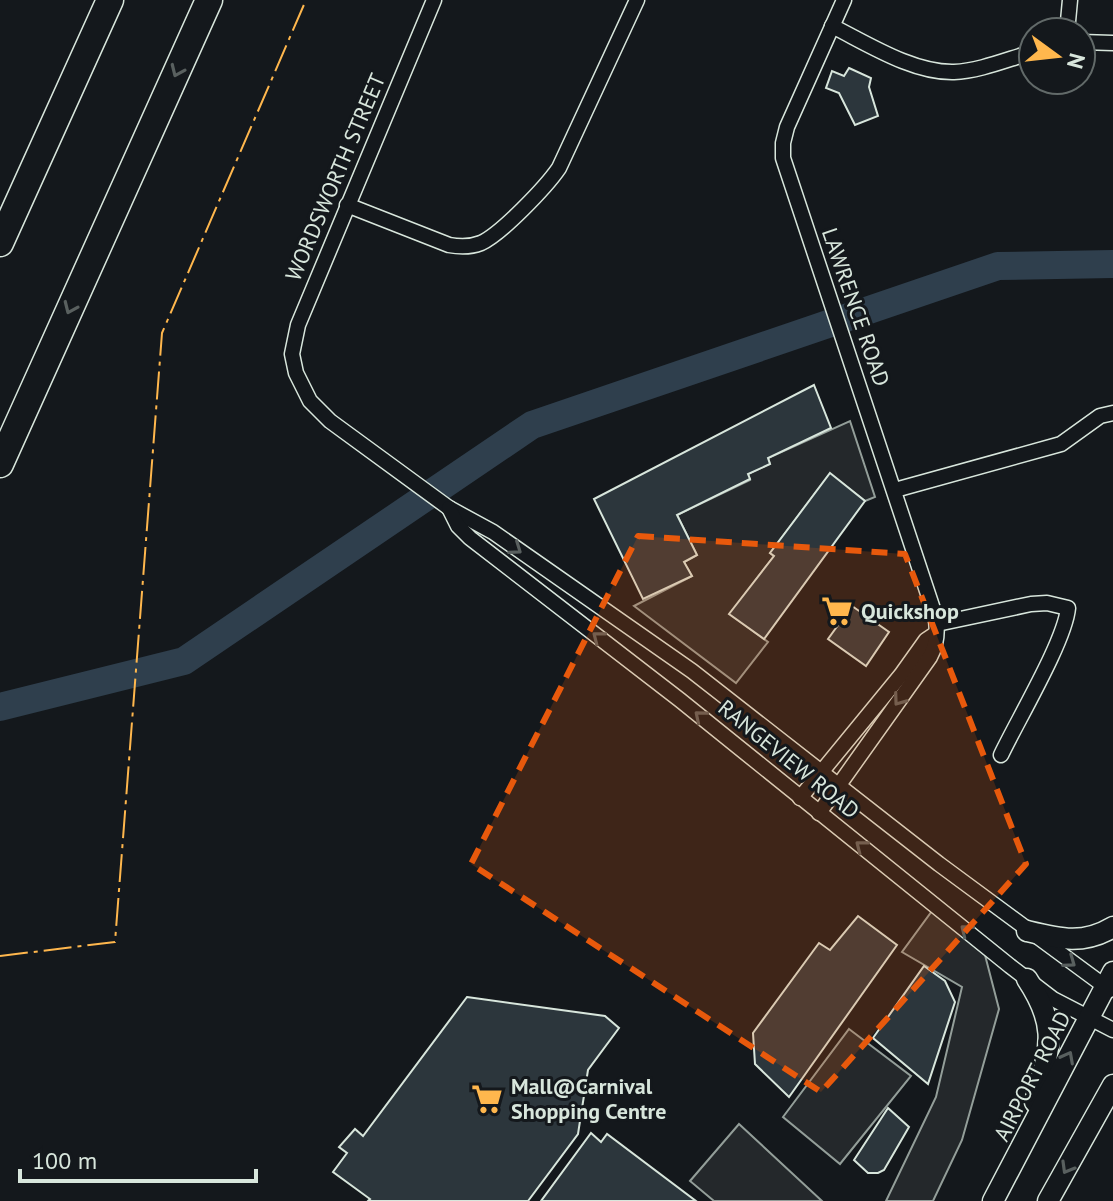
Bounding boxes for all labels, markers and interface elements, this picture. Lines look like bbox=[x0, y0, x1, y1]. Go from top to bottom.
north arrow bbox=[1017, 16, 1097, 96]
text: N bbox=[1061, 51, 1092, 72]
one-way arrow bbox=[171, 63, 187, 77]
street label: WORDSWORTH STREET bbox=[279, 69, 391, 285]
street label: LAWRENCE ROAD bbox=[816, 224, 896, 390]
one-way arrow bbox=[64, 300, 80, 314]
one-way arrow bbox=[507, 539, 521, 554]
supermarket icon: Quickshop bbox=[820, 594, 854, 628]
place label: Quickshop bbox=[861, 597, 959, 625]
one-way arrow bbox=[593, 632, 607, 647]
one-way arrow bbox=[895, 692, 909, 706]
street label: RANGEVIEW ROAD bbox=[713, 694, 865, 824]
one-way arrow bbox=[695, 711, 709, 726]
one-way arrow bbox=[855, 842, 870, 856]
one-way arrow bbox=[960, 926, 975, 940]
one-way arrow bbox=[1061, 952, 1076, 967]
street label: AIRPORT ROAD bbox=[987, 1006, 1077, 1146]
one-way arrow bbox=[1059, 1051, 1074, 1066]
place label: Mall@Carnival Shopping Centre bbox=[511, 1072, 666, 1125]
supermarket icon: Mall@Carnival Shopping Centre bbox=[470, 1082, 504, 1116]
scale bar bbox=[20, 1133, 256, 1183]
text: 100 m bbox=[32, 1145, 97, 1176]
one-way arrow bbox=[1061, 1159, 1077, 1173]

